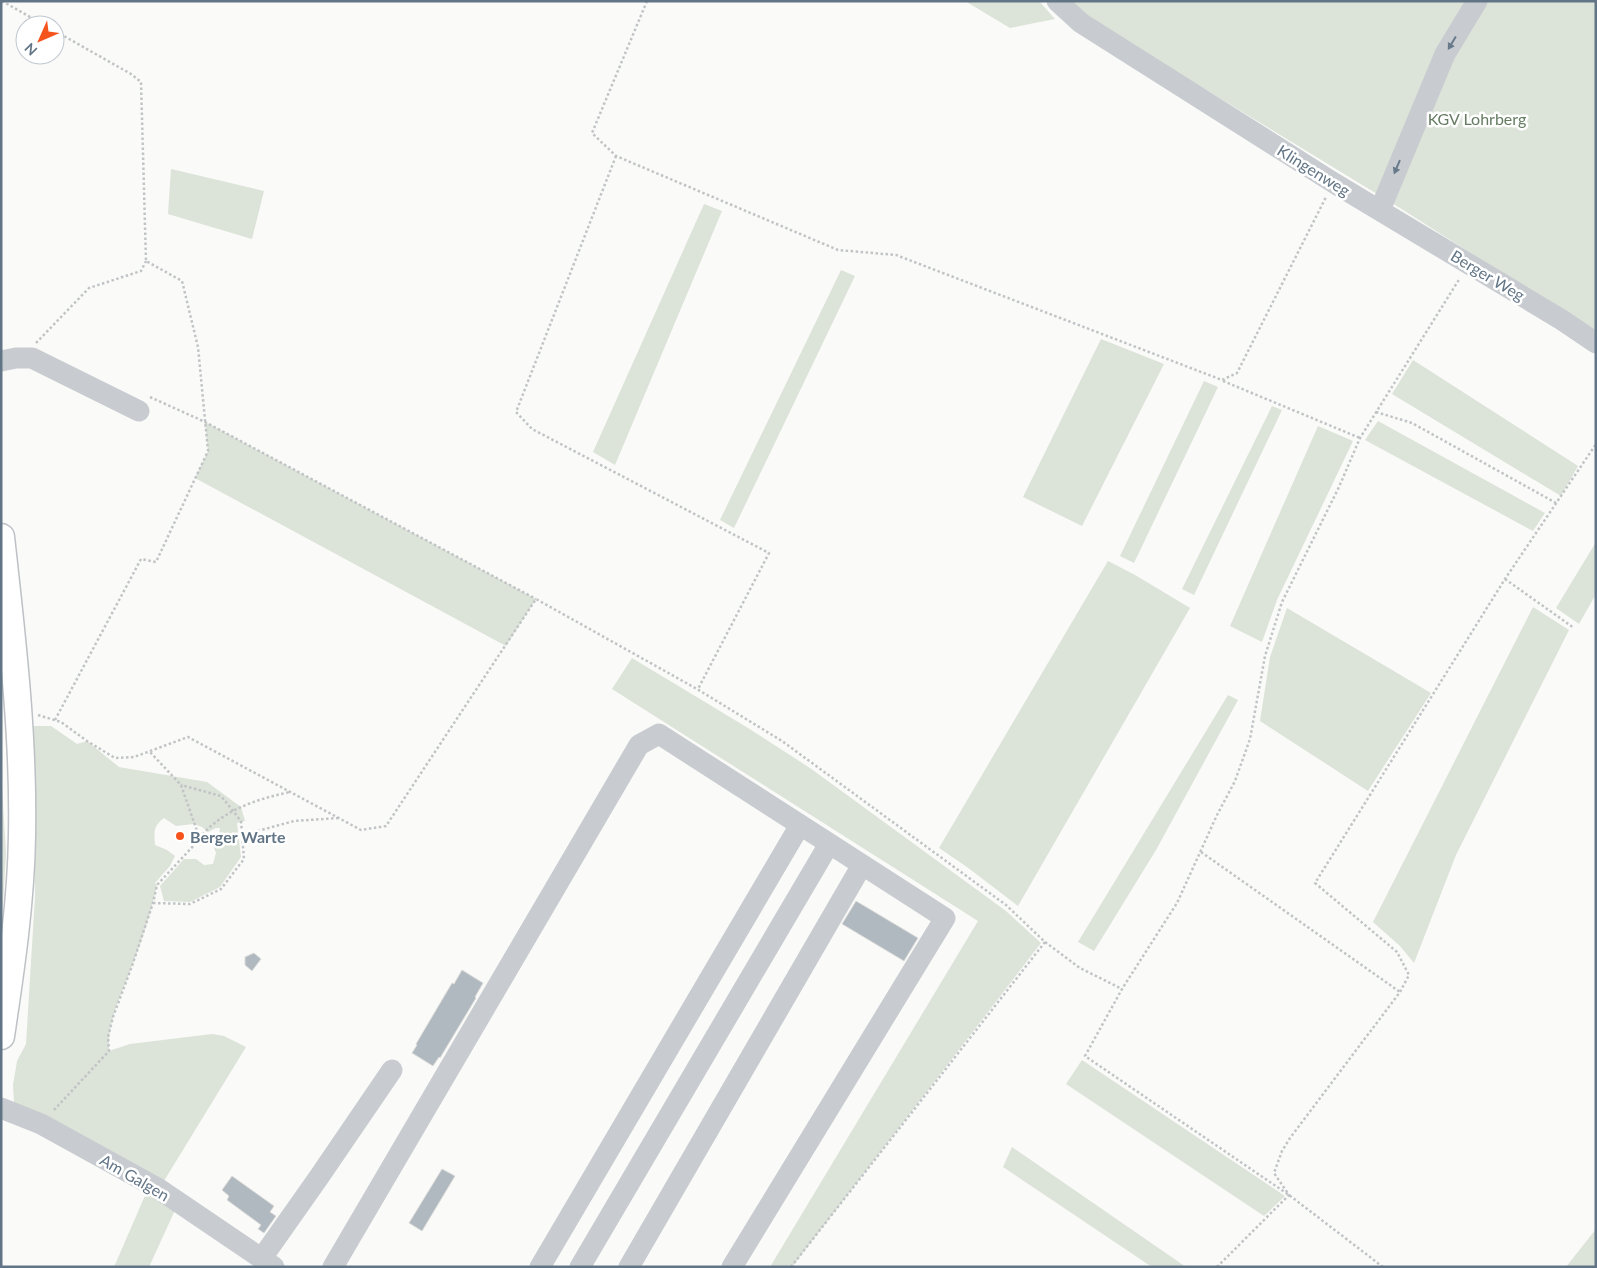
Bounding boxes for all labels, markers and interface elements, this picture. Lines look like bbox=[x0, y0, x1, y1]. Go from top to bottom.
north arrow bbox=[15, 15, 65, 65]
one-way arrow bbox=[1447, 36, 1456, 49]
text: N bbox=[21, 40, 40, 59]
park label: KGV Lohrberg bbox=[1428, 109, 1526, 128]
street label: Klingenweg bbox=[1274, 140, 1354, 200]
one-way arrow bbox=[1393, 160, 1401, 174]
street label: Berger Weg bbox=[1448, 246, 1528, 304]
place label: Berger Warte bbox=[190, 827, 286, 846]
marker: Berger Warte bbox=[174, 830, 186, 842]
street label: Am Galgen bbox=[97, 1150, 173, 1204]

